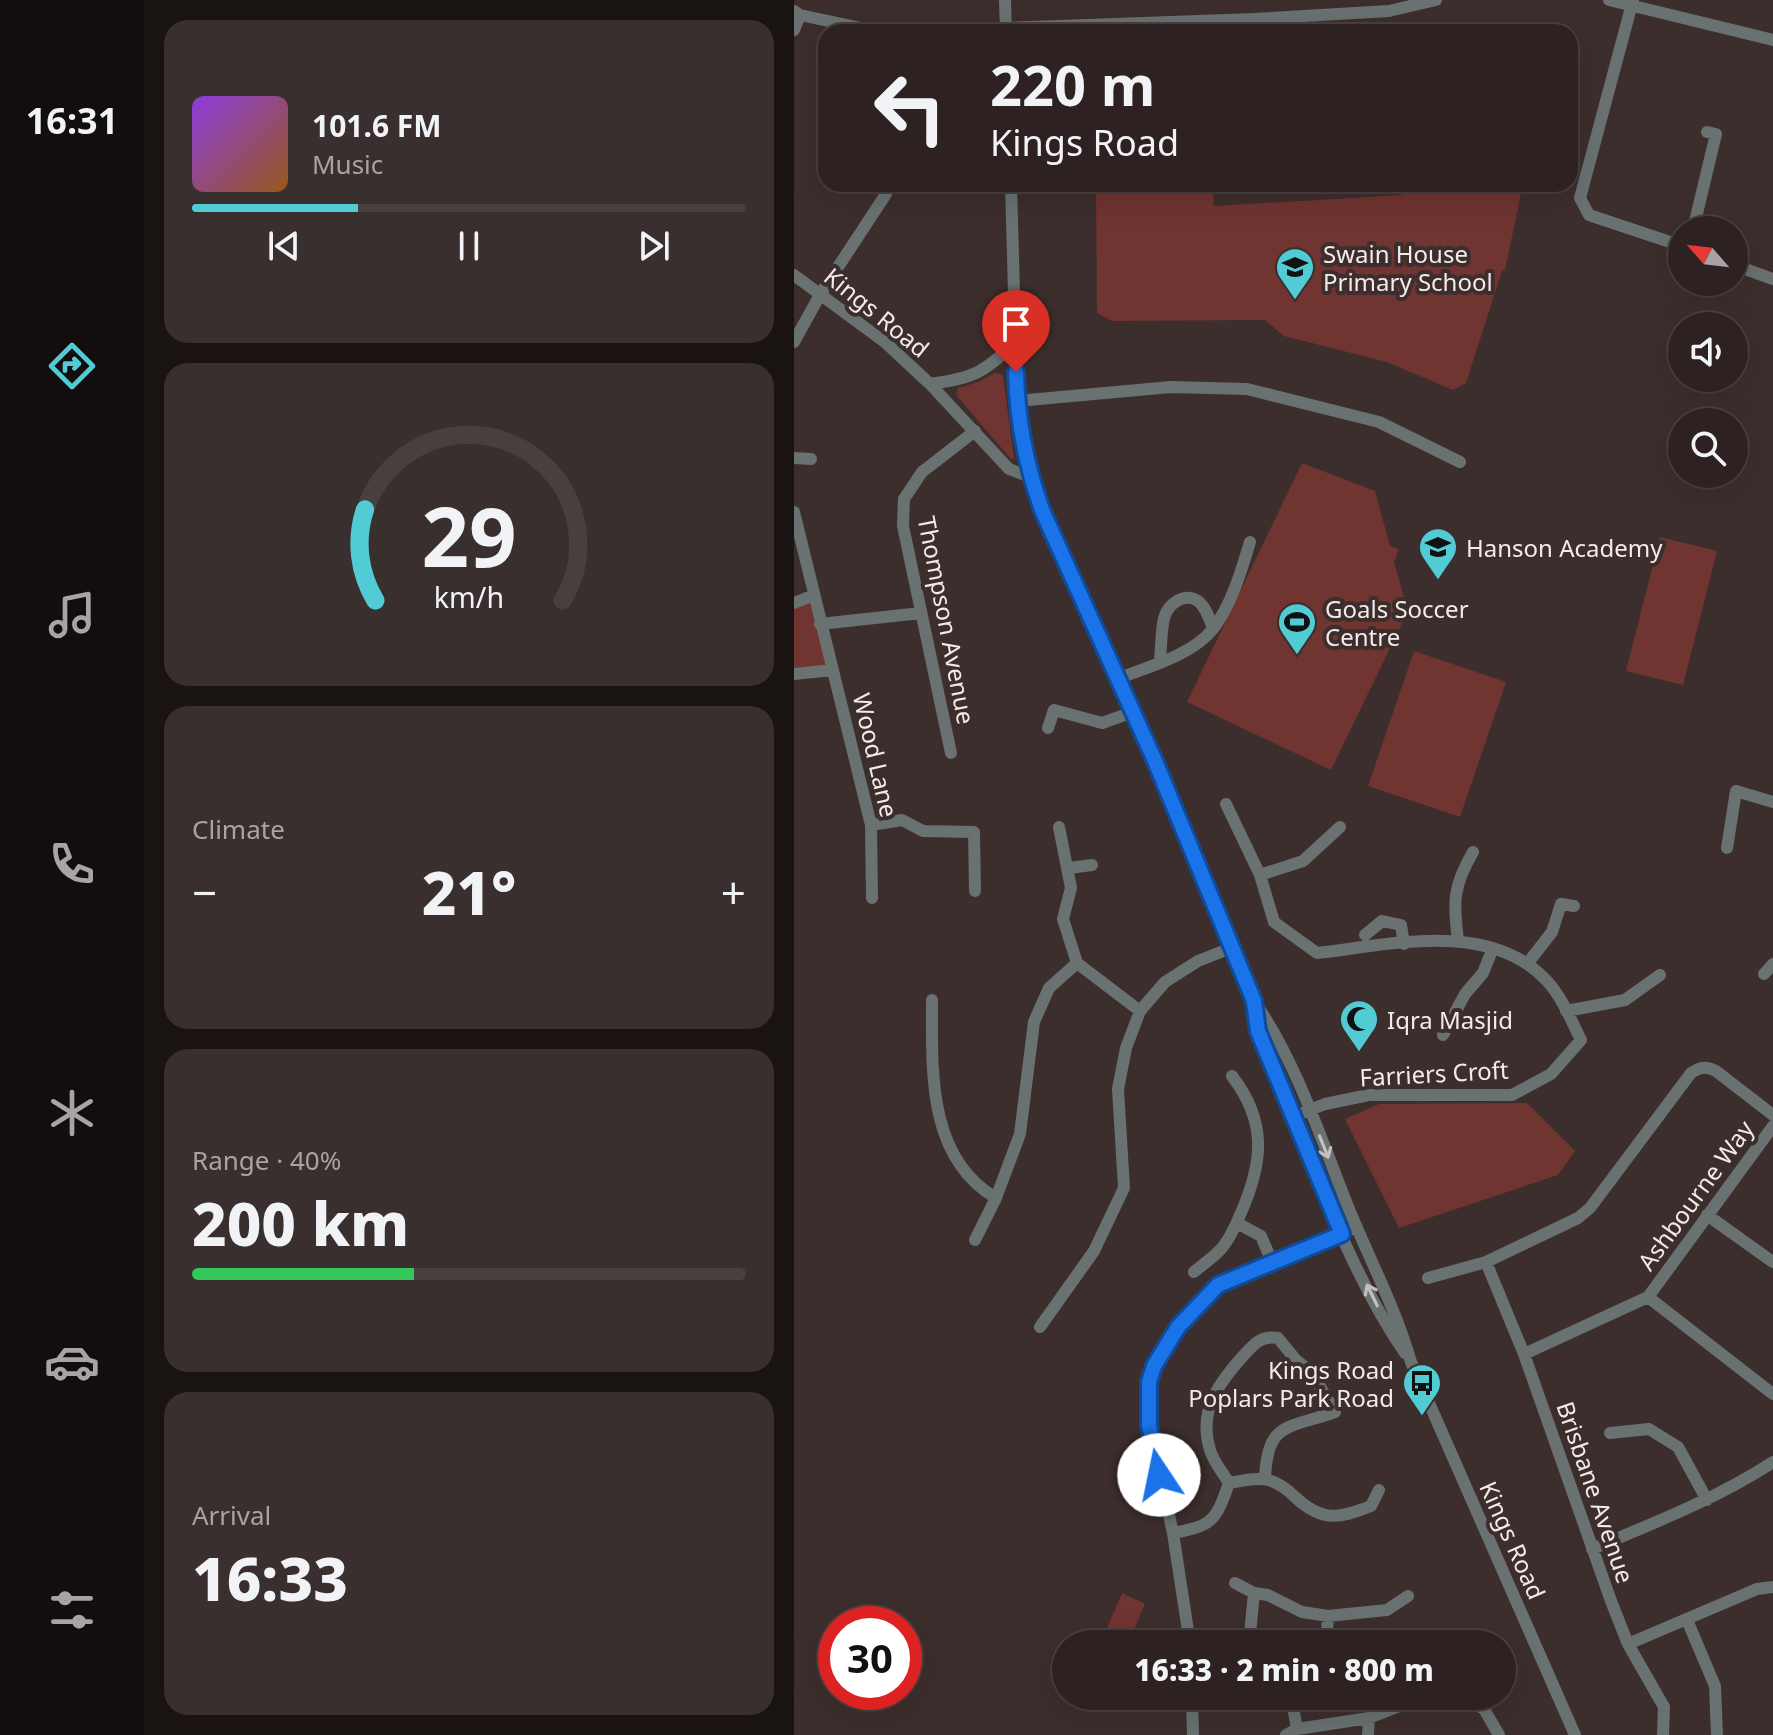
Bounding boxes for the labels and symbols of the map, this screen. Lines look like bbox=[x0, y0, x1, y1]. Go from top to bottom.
north arrow bbox=[1668, 216, 1748, 296]
place label: Swain House Primary School bbox=[1323, 237, 1493, 298]
school or university icon: Swain House Primary School bbox=[1274, 246, 1316, 301]
street label: Kings Road bbox=[818, 260, 936, 364]
pin bbox=[982, 290, 1050, 372]
street label: Thompson Avenue bbox=[911, 513, 983, 727]
school or university icon: Hanson Academy bbox=[1417, 526, 1459, 581]
place label: Hanson Academy bbox=[1466, 531, 1663, 564]
place label: Goals Soccer Centre bbox=[1325, 592, 1469, 653]
sports icon: Goals Soccer Centre bbox=[1276, 601, 1318, 656]
street label: Wood Lane bbox=[846, 690, 906, 820]
mosque icon: Iqra Masjid bbox=[1338, 998, 1380, 1053]
place label: Iqra Masjid bbox=[1387, 1003, 1513, 1036]
street label: Farriers Croft bbox=[1359, 1053, 1510, 1093]
street label: Ashbourne Way bbox=[1629, 1113, 1761, 1277]
one-way arrow bbox=[1318, 1134, 1332, 1159]
one-way arrow bbox=[1364, 1284, 1379, 1308]
place label: Kings Road Poplars Park Road bbox=[1188, 1353, 1394, 1414]
bus stop icon: Kings Road Poplars Park Road bbox=[1401, 1362, 1443, 1417]
street label: Brisbane Avenue bbox=[1549, 1397, 1643, 1587]
position arrow bbox=[1117, 1433, 1201, 1517]
street label: Kings Road bbox=[1472, 1476, 1554, 1604]
speed limit sign: 30 bbox=[818, 1606, 922, 1710]

